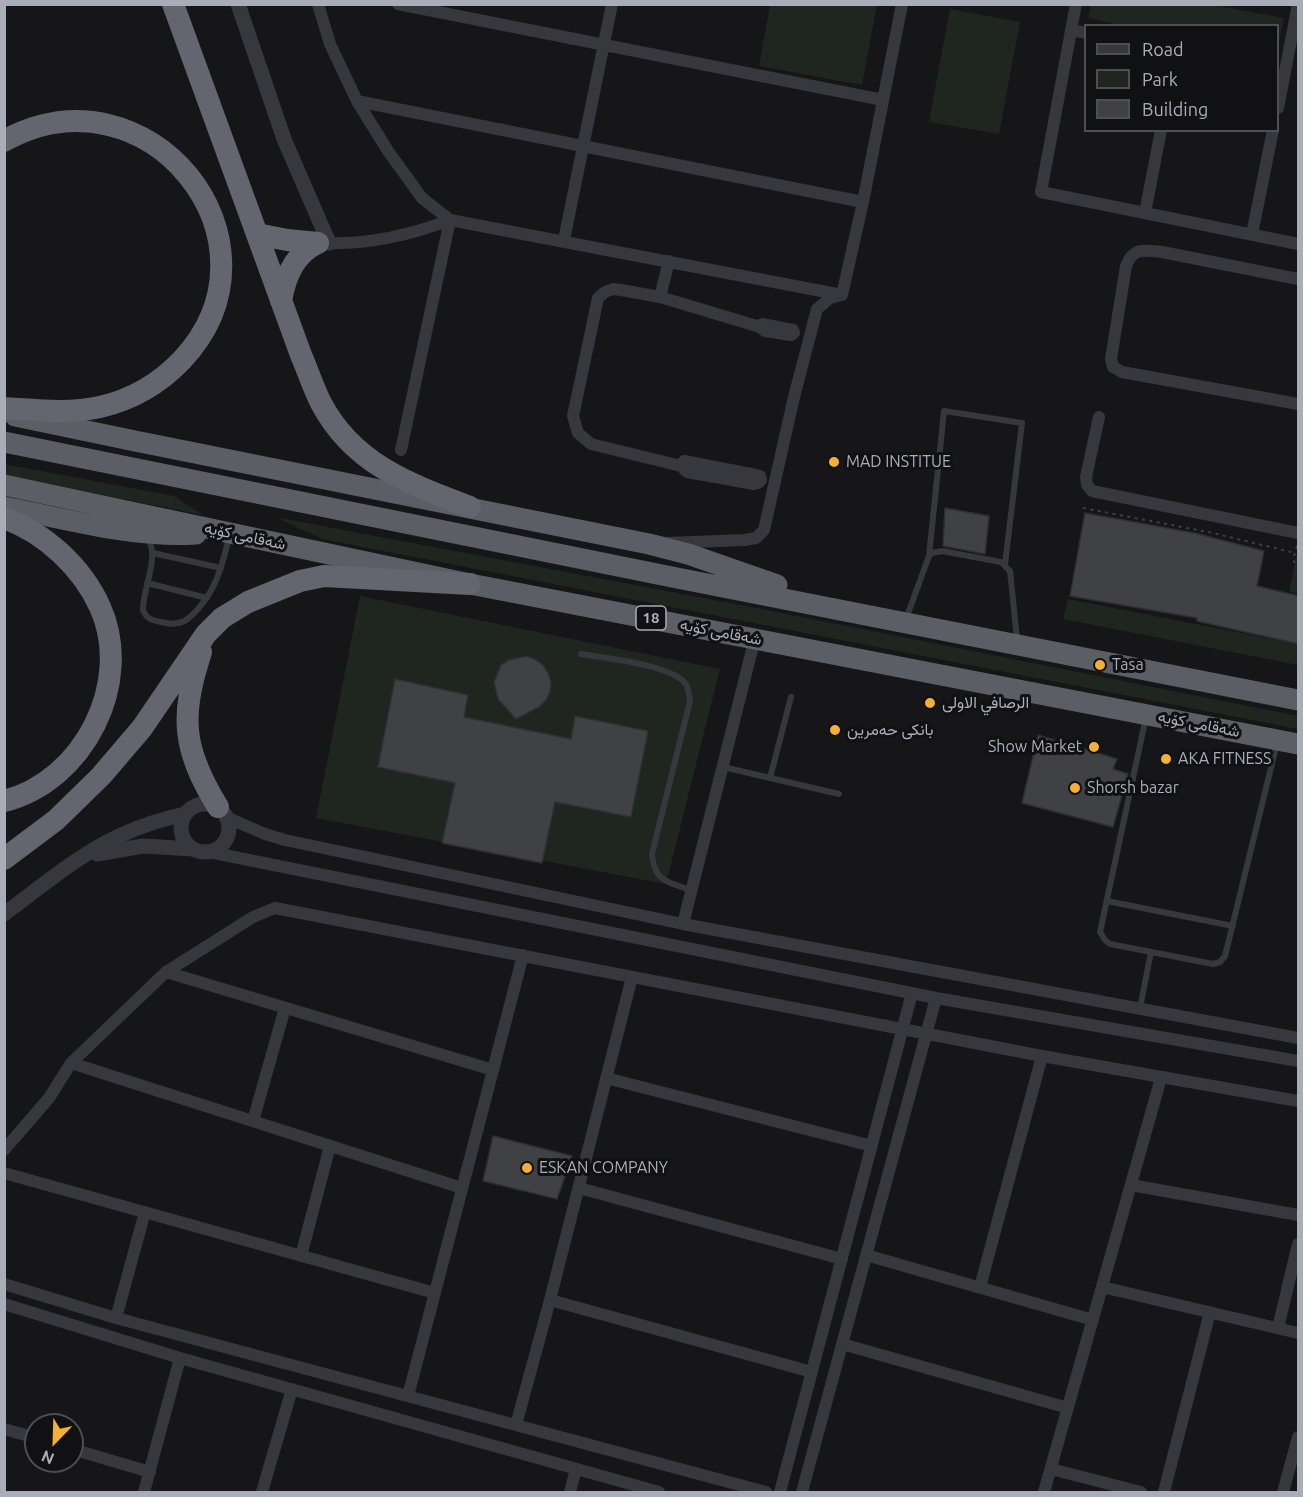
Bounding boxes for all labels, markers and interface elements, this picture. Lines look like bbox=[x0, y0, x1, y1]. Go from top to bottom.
legend bbox=[1084, 24, 1279, 132]
text: Road bbox=[1142, 39, 1184, 59]
text: Park bbox=[1142, 69, 1178, 89]
text: Building bbox=[1142, 99, 1208, 119]
place label: MAD INSTITUE bbox=[846, 452, 951, 472]
marker: MAD INSTITUE bbox=[827, 455, 841, 469]
street label: شەقامی کۆیە bbox=[203, 518, 287, 554]
road number: 18 bbox=[636, 606, 666, 630]
street label: شەقامی کۆیە bbox=[679, 615, 763, 649]
place label: Tasa bbox=[1112, 655, 1144, 675]
marker: Tasa bbox=[1093, 658, 1107, 672]
place label: الرصافي الاولى bbox=[942, 693, 1029, 713]
marker: الرصافي الاولى bbox=[923, 696, 937, 710]
street label: شەقامی کۆیە bbox=[1157, 707, 1241, 741]
place label: بانكی حه‌مرین bbox=[847, 720, 933, 740]
marker: بانكی حه‌مرین bbox=[828, 723, 842, 737]
place label: Show Market bbox=[988, 737, 1082, 757]
marker: Show Market bbox=[1087, 740, 1101, 754]
place label: AKA FITNESS bbox=[1178, 749, 1271, 769]
marker: AKA FITNESS bbox=[1159, 752, 1173, 766]
place label: Shorsh bazar bbox=[1087, 778, 1179, 798]
marker: Shorsh bazar bbox=[1068, 781, 1082, 795]
place label: ESKAN COMPANY bbox=[539, 1158, 668, 1178]
marker: ESKAN COMPANY bbox=[520, 1161, 534, 1175]
north arrow bbox=[24, 1413, 84, 1473]
text: N bbox=[39, 1447, 57, 1468]

